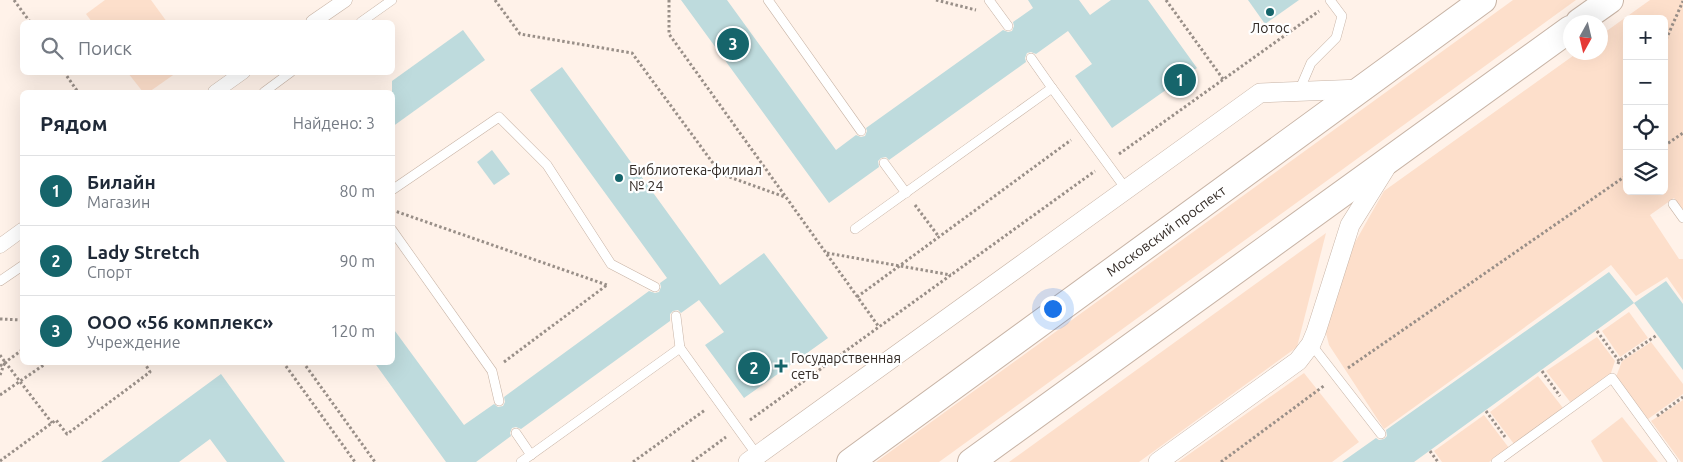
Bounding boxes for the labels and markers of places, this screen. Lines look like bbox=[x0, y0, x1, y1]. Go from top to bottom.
marker: Лотос bbox=[1264, 6, 1276, 18]
place label: Лотос bbox=[1251, 20, 1290, 36]
pin: 3 bbox=[717, 25, 749, 63]
pin: 1 bbox=[1164, 61, 1196, 99]
place label: Библиотека-филиал № 24 bbox=[629, 162, 762, 194]
marker: Библиотека-филиал № 24 bbox=[613, 172, 625, 184]
pin: 2 bbox=[738, 349, 770, 387]
place label: Государственная сеть bbox=[791, 350, 901, 382]
marker: Государственная сеть bbox=[775, 360, 787, 372]

